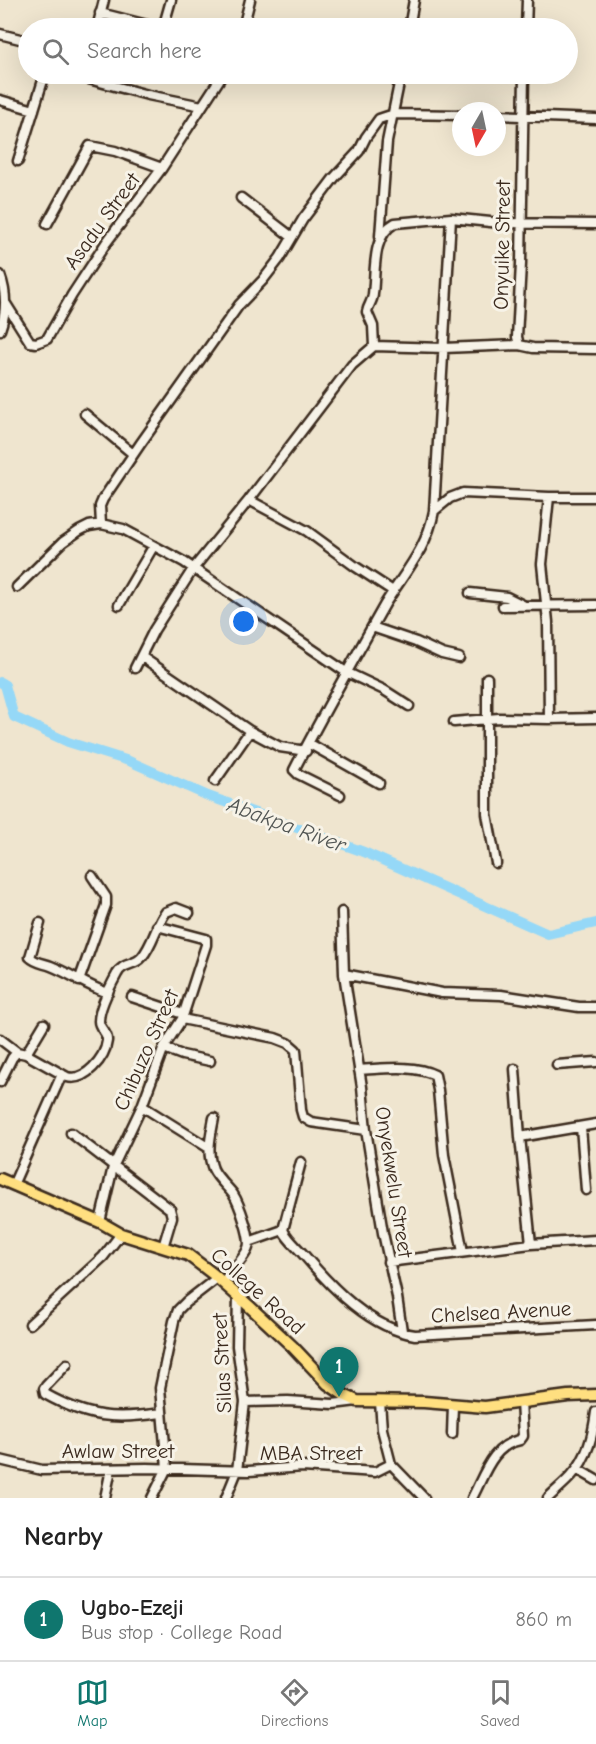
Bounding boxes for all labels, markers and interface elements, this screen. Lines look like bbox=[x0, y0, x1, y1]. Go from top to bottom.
search box bbox=[18, 18, 578, 84]
icon: search bbox=[39, 35, 72, 68]
text: Search here bbox=[87, 38, 202, 64]
north arrow bbox=[452, 102, 506, 156]
street label: Asadu Street bbox=[59, 167, 146, 274]
street label: Onyuike Street bbox=[489, 179, 515, 310]
your location bbox=[229, 607, 258, 636]
water label: Abakpa River bbox=[223, 791, 351, 859]
street label: Chibuzo Street bbox=[109, 985, 184, 1114]
street label: Onyekwelu Street bbox=[370, 1105, 418, 1260]
street label: College Road bbox=[206, 1243, 310, 1339]
street label: Chelsea Avenue bbox=[430, 1296, 572, 1328]
street label: Silas Street bbox=[207, 1311, 237, 1414]
pin: 1 bbox=[320, 1348, 358, 1397]
street label: Awlaw Street bbox=[62, 1439, 175, 1463]
street label: MBA Street bbox=[260, 1441, 363, 1465]
text: Nearby bbox=[24, 1522, 103, 1552]
text: Ugbo-Ezeji bbox=[81, 1595, 184, 1621]
text: 1 bbox=[40, 1608, 47, 1631]
text: 860 m bbox=[515, 1608, 572, 1631]
text: Bus stop · College Road bbox=[81, 1621, 282, 1644]
tab: Map bbox=[76, 1676, 109, 1730]
tab: Directions bbox=[261, 1676, 328, 1730]
tab: Saved bbox=[480, 1676, 520, 1730]

